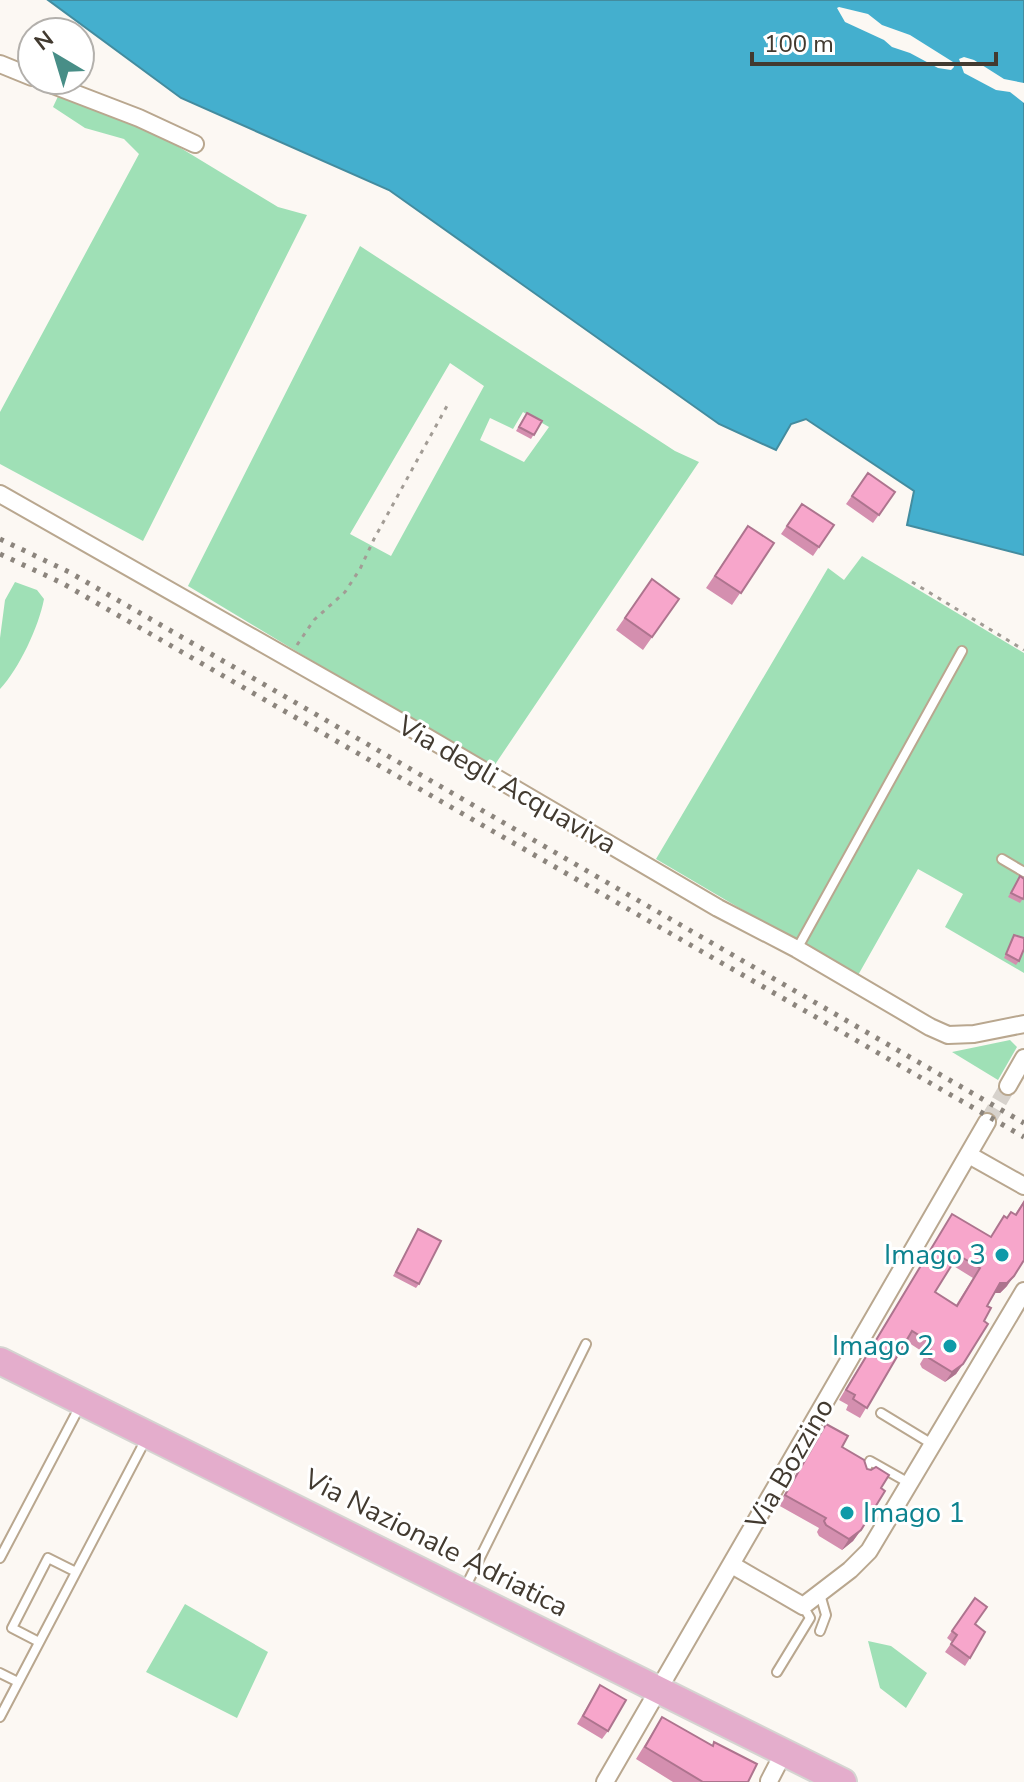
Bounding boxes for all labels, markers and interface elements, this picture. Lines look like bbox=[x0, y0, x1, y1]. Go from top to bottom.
north arrow bbox=[16, 16, 96, 96]
scale bar bbox=[752, 16, 996, 66]
text: N bbox=[29, 24, 60, 58]
text: 100 m bbox=[764, 28, 834, 60]
street label: Via degli Acquaviva bbox=[390, 706, 623, 863]
place label: Imago 3 bbox=[884, 1236, 986, 1274]
marker: Imago 3 bbox=[993, 1246, 1011, 1264]
place label: Imago 2 bbox=[832, 1327, 934, 1365]
marker: Imago 2 bbox=[941, 1337, 959, 1355]
street label: Via Bozzino bbox=[737, 1391, 843, 1538]
street label: Via Nazionale Adriatica bbox=[297, 1459, 574, 1626]
place label: Imago 1 bbox=[863, 1494, 965, 1532]
marker: Imago 1 bbox=[838, 1504, 856, 1522]

